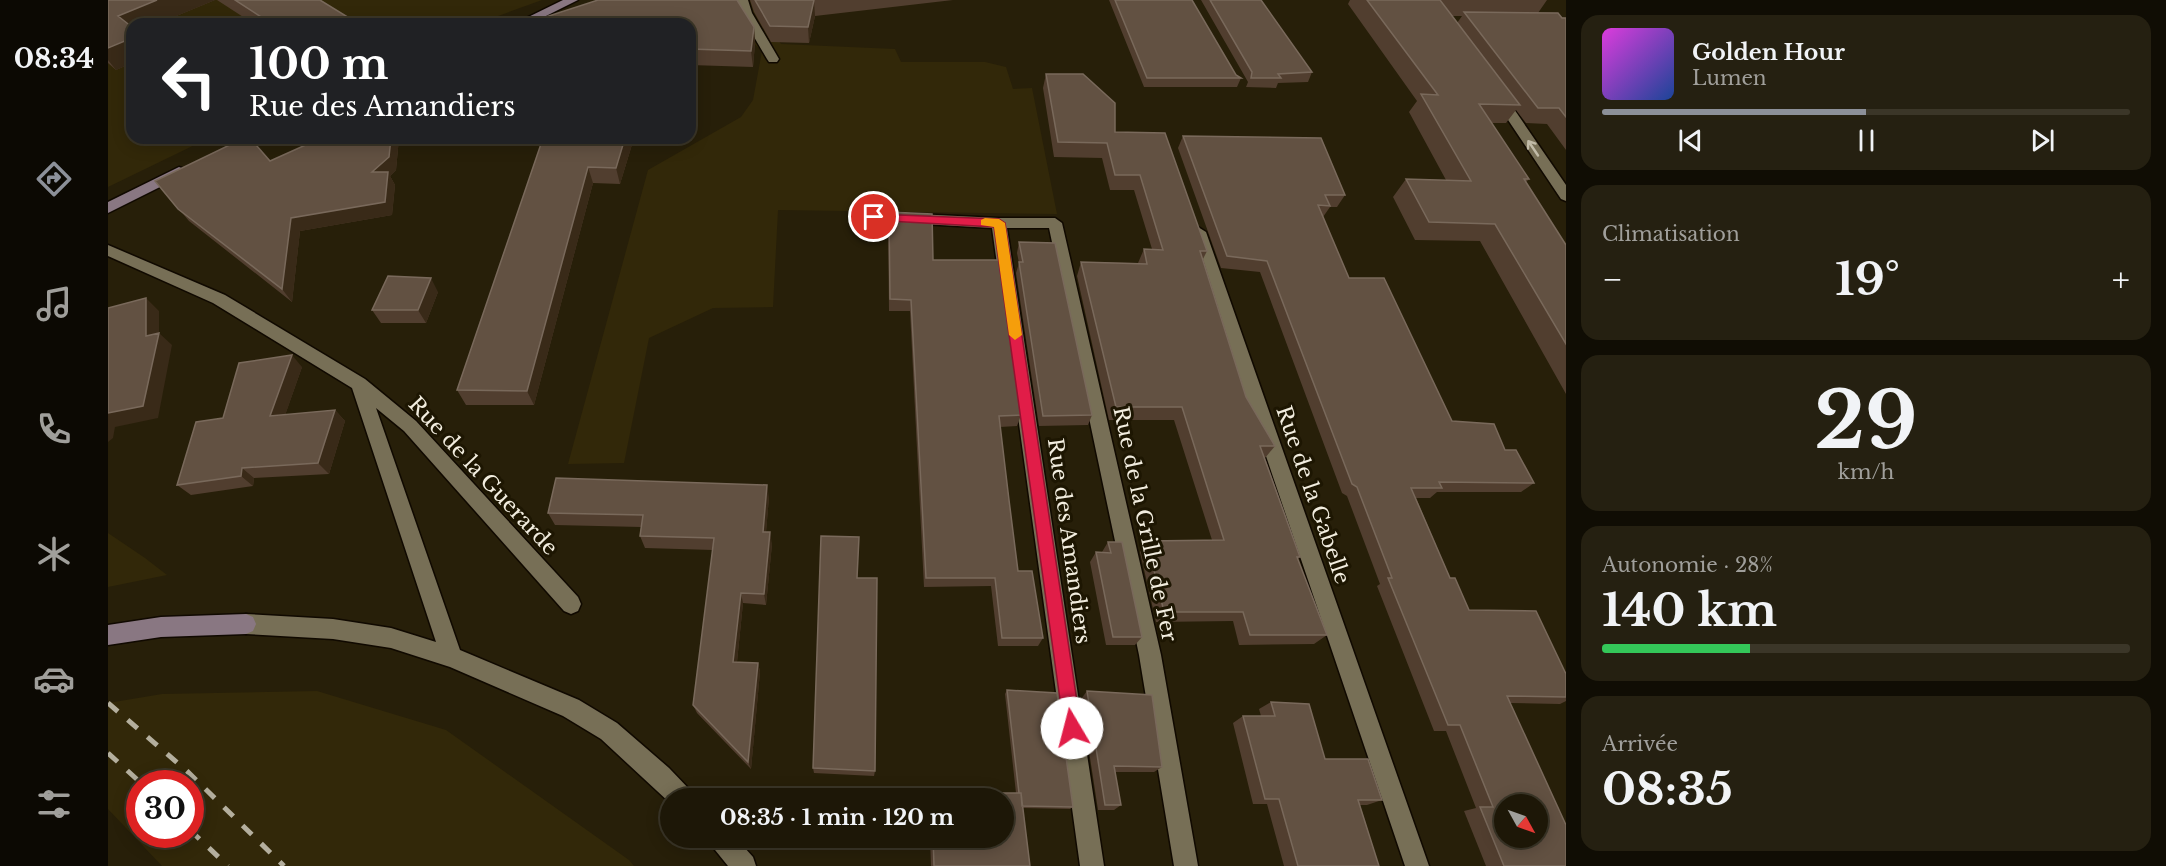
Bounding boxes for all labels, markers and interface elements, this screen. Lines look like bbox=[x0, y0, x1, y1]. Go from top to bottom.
text: 100 m bbox=[249, 38, 388, 90]
text: Golden Hour bbox=[1692, 39, 1845, 66]
text: 08:34 bbox=[14, 42, 94, 75]
icon: left bbox=[150, 42, 228, 120]
text: Lumen bbox=[1692, 66, 1767, 90]
text: Rue des Amandiers bbox=[249, 90, 516, 123]
icon: previous bbox=[1674, 124, 1707, 157]
icon: pause bbox=[1850, 124, 1883, 157]
icon: next bbox=[2026, 124, 2059, 157]
one-way arrow bbox=[1527, 140, 1539, 157]
icon: directions bbox=[33, 158, 75, 200]
pin bbox=[848, 191, 899, 242]
icon: arrive bbox=[857, 200, 890, 233]
text: Climatisation bbox=[1602, 222, 1740, 246]
text: 19° bbox=[1835, 251, 1900, 307]
text: − bbox=[1602, 259, 1623, 300]
text: + bbox=[2112, 259, 2130, 300]
icon: music bbox=[33, 283, 75, 325]
text: 29 bbox=[1814, 372, 1918, 469]
street label: Rue de la Guerarde bbox=[403, 391, 563, 561]
street label: Rue de la Gabelle bbox=[1270, 403, 1356, 587]
street label: Rue de la Grille de Fer bbox=[1107, 404, 1183, 644]
icon: phone bbox=[33, 408, 75, 450]
street label: Rue des Amandiers bbox=[1042, 437, 1096, 645]
text: km/h bbox=[1838, 460, 1894, 484]
icon: climate bbox=[33, 533, 75, 575]
text: Autonomie · 28% bbox=[1602, 553, 1773, 577]
text: 140 km bbox=[1602, 582, 1777, 638]
icon: car bbox=[33, 658, 75, 700]
position arrow bbox=[1040, 696, 1104, 760]
text: Arrivée bbox=[1602, 732, 1678, 756]
text: 08:35 bbox=[1602, 761, 1733, 817]
speed limit sign: 30 bbox=[126, 770, 204, 848]
icon: filters bbox=[33, 783, 75, 825]
north arrow bbox=[1494, 794, 1548, 848]
map controls bbox=[1494, 794, 1548, 848]
text: 08:35 · 1 min · 120 m bbox=[720, 804, 954, 831]

